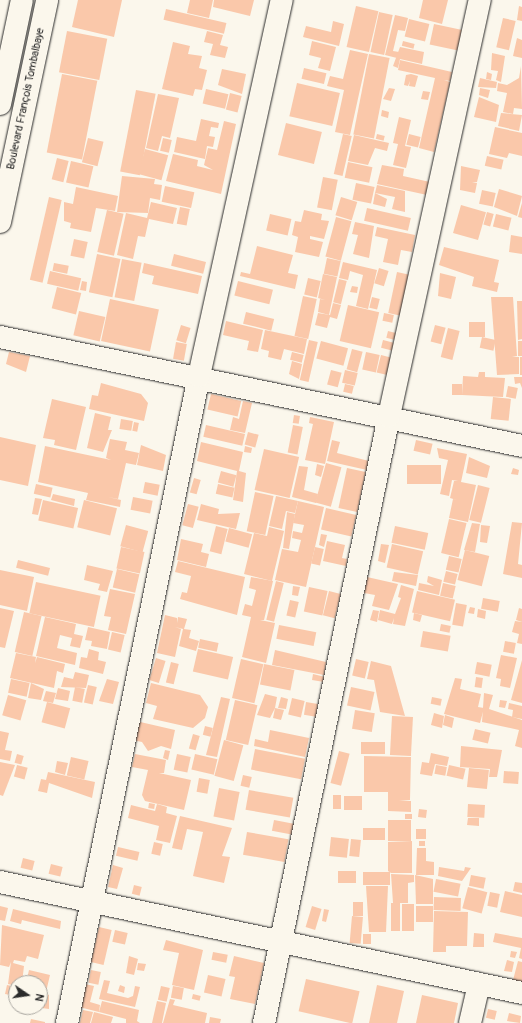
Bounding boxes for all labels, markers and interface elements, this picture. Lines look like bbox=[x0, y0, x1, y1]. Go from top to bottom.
street label: Boulevard François Tombalbaye bbox=[5, 27, 47, 171]
north arrow bbox=[8, 975, 48, 1015]
text: N bbox=[32, 993, 46, 1003]

